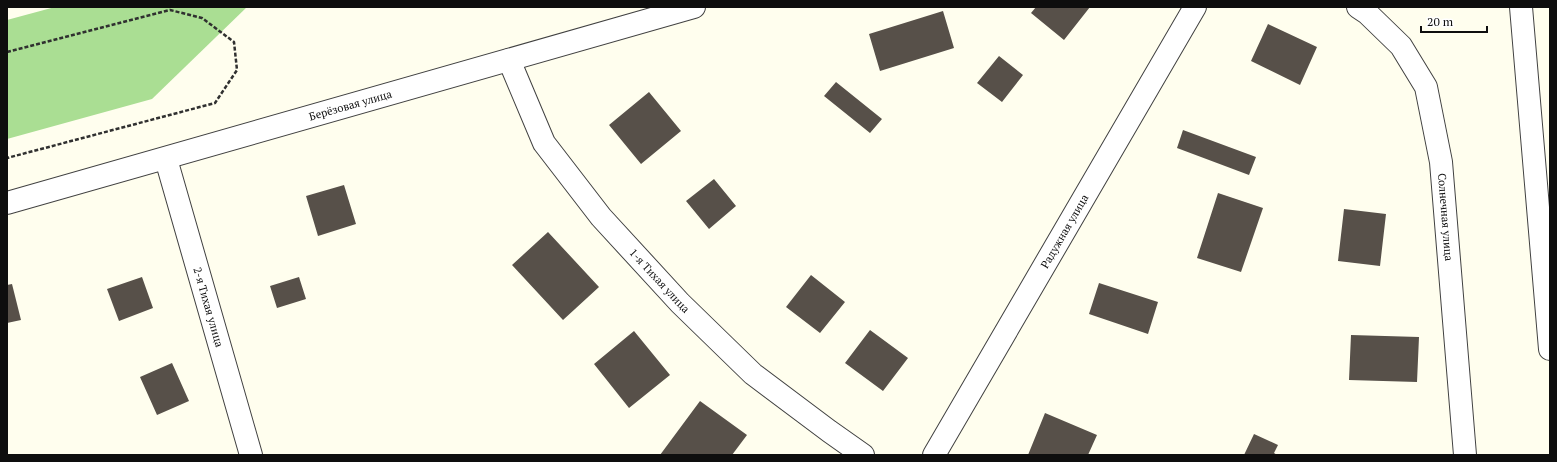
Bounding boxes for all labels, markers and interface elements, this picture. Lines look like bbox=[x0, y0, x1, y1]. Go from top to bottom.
scale bar bbox=[1421, 8, 1487, 34]
text: 20 m bbox=[1427, 14, 1454, 29]
street label: Берёзовая улица bbox=[307, 86, 394, 124]
street label: Солнечная улица bbox=[1435, 173, 1456, 262]
street label: Радужная улица bbox=[1037, 191, 1092, 271]
street label: 1-я Тихая улица bbox=[626, 246, 693, 316]
street label: 2-я Тихая улица bbox=[190, 265, 227, 349]

